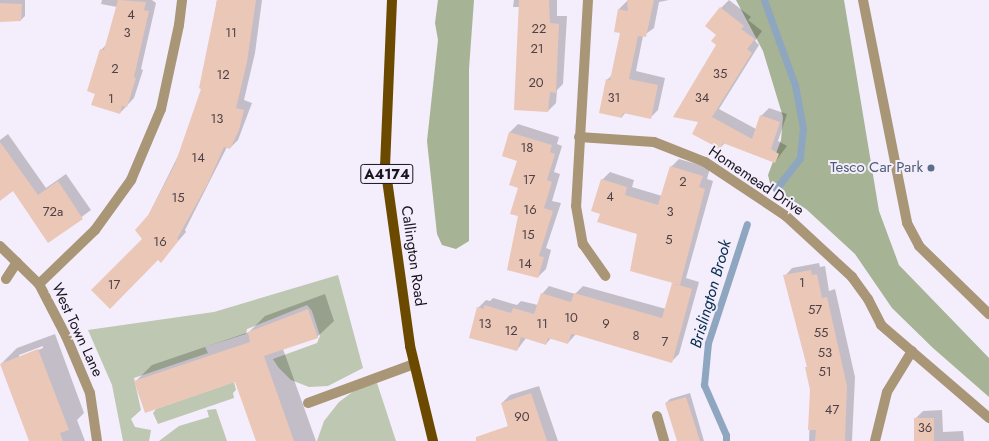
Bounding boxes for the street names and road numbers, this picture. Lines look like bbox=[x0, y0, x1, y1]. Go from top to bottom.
street label: Homemead Drive bbox=[705, 142, 807, 220]
road number: A4174 bbox=[360, 162, 414, 186]
street label: Callington Road bbox=[397, 205, 429, 307]
street label: West Town Lane bbox=[47, 280, 107, 380]

